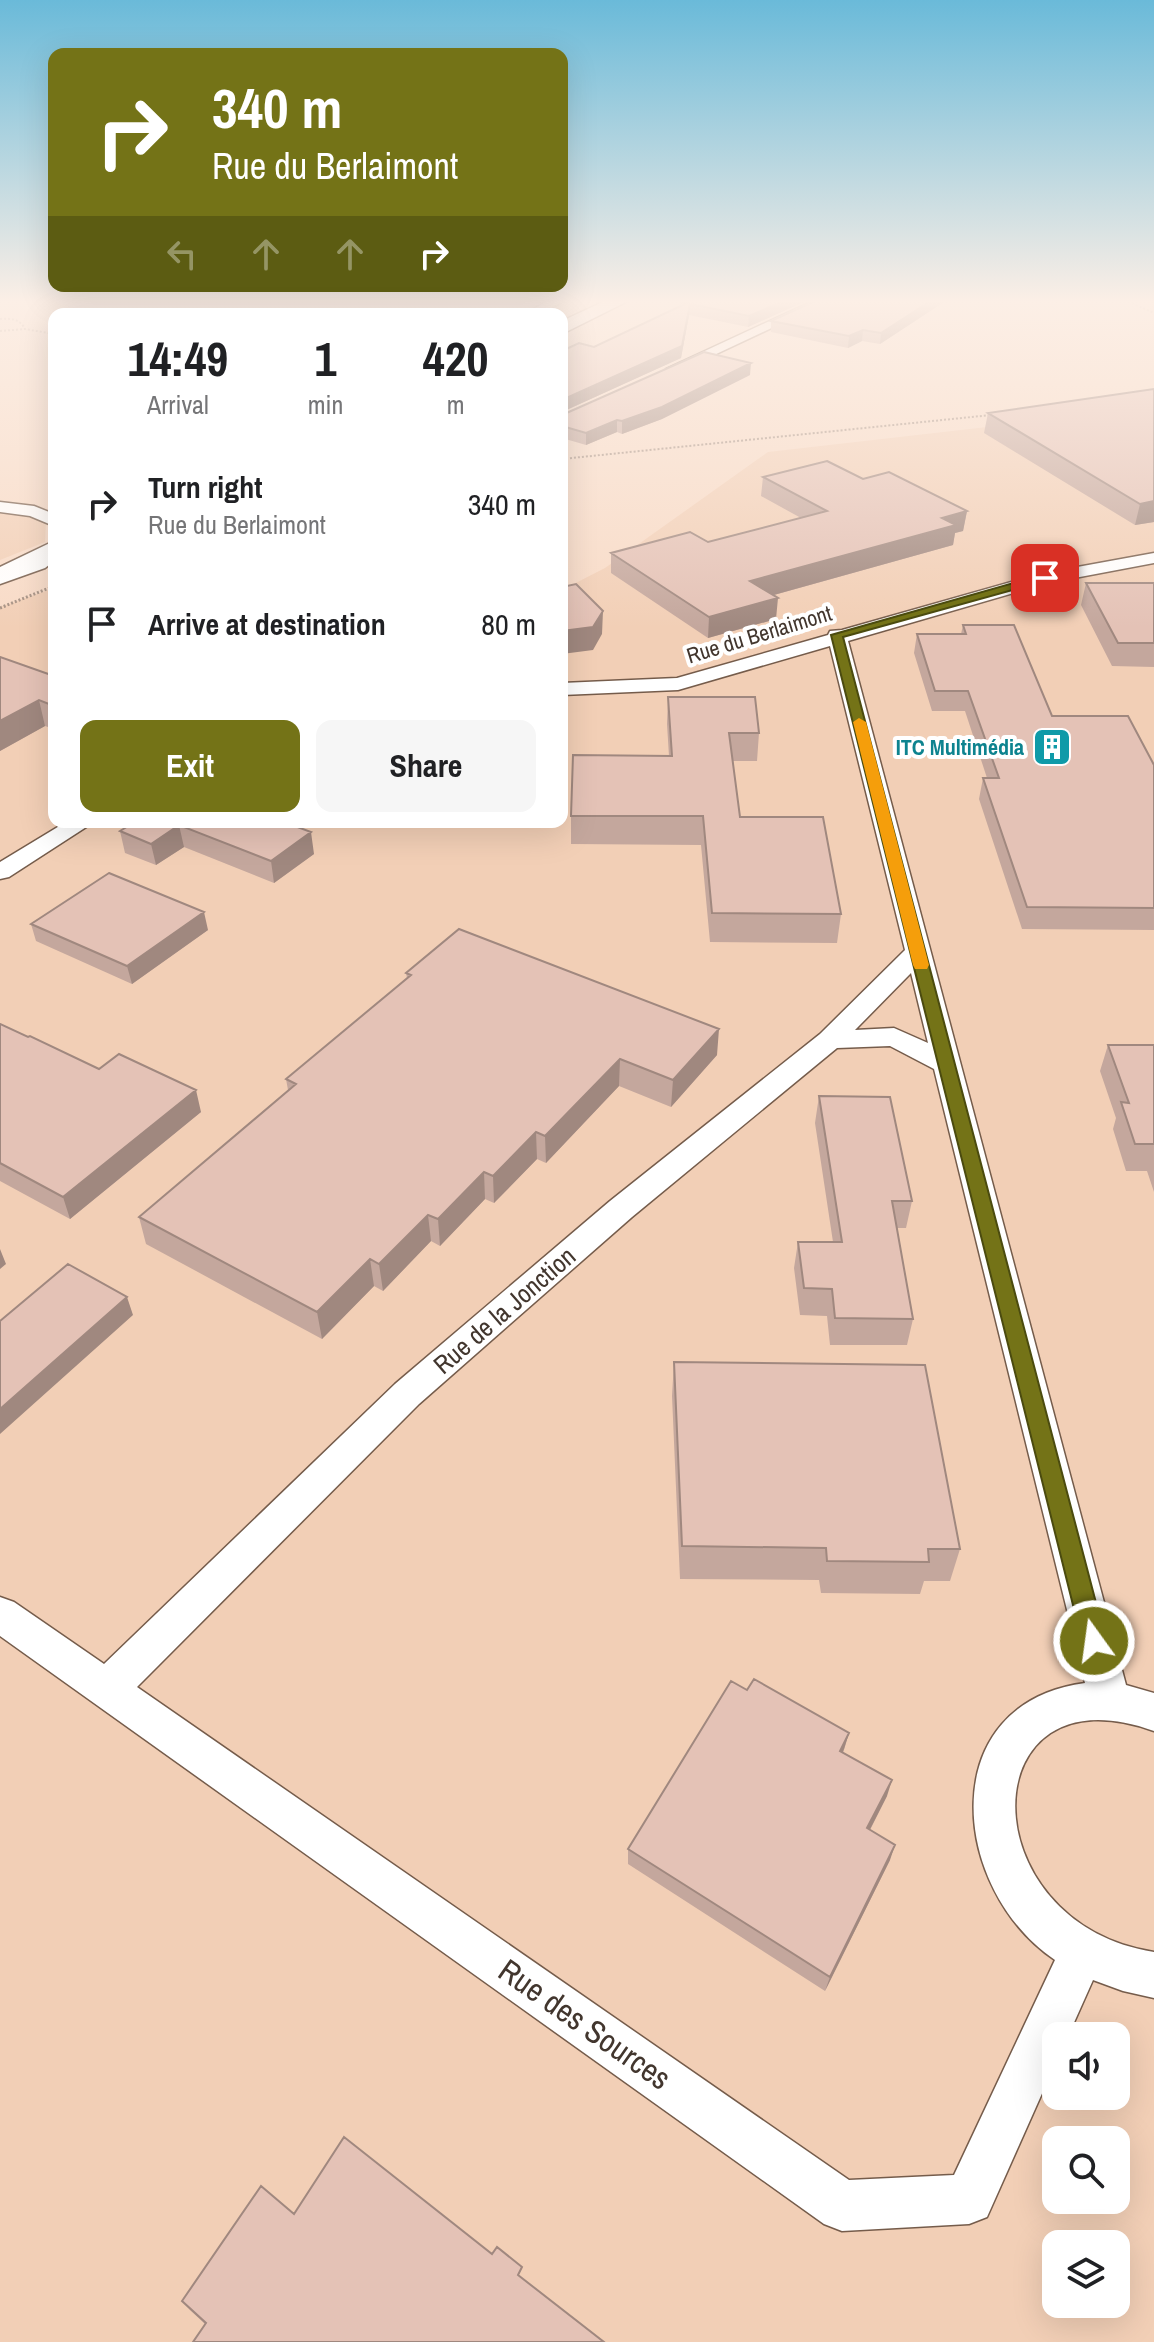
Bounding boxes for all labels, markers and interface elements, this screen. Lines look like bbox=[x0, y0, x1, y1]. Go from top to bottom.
text: 340 m bbox=[212, 70, 342, 145]
icon: right bbox=[80, 80, 184, 184]
text: Rue du Berlaimont bbox=[212, 142, 458, 190]
icon: left bbox=[160, 232, 204, 276]
icon: ahead bbox=[244, 232, 288, 276]
icon: ahead bbox=[328, 232, 372, 276]
icon: right bbox=[412, 232, 456, 276]
text: 14:49 bbox=[128, 326, 228, 391]
text: 1 bbox=[315, 326, 336, 391]
text: 420 bbox=[423, 326, 488, 391]
text: Arrival bbox=[147, 387, 209, 422]
text: min bbox=[308, 387, 343, 422]
text: m bbox=[447, 387, 465, 422]
text: Turn right bbox=[148, 467, 262, 507]
icon: right bbox=[80, 482, 124, 526]
text: 340 m bbox=[468, 484, 536, 524]
text: Rue du Berlaimont bbox=[148, 507, 326, 542]
pin bbox=[1011, 544, 1079, 612]
icon: arrive bbox=[1023, 556, 1067, 600]
street label: Rue du Berlaimont bbox=[683, 598, 835, 670]
icon: arrive bbox=[80, 602, 124, 646]
text: Arrive at destination bbox=[148, 604, 386, 644]
text: 80 m bbox=[481, 604, 536, 644]
button: Exit bbox=[80, 720, 300, 812]
button: Share bbox=[316, 720, 536, 812]
building icon: ITC Multimédia bbox=[1031, 726, 1073, 768]
place label: ITC Multimédia bbox=[896, 732, 1024, 762]
street label: Rue de la Jonction bbox=[425, 1238, 583, 1382]
position arrow bbox=[1052, 1599, 1136, 1683]
street label: Rue des Sources bbox=[490, 1949, 680, 2099]
map controls bbox=[1042, 2022, 1130, 2318]
button: sound bbox=[1042, 2022, 1130, 2110]
button: search bbox=[1042, 2126, 1130, 2214]
button: layers bbox=[1042, 2230, 1130, 2318]

